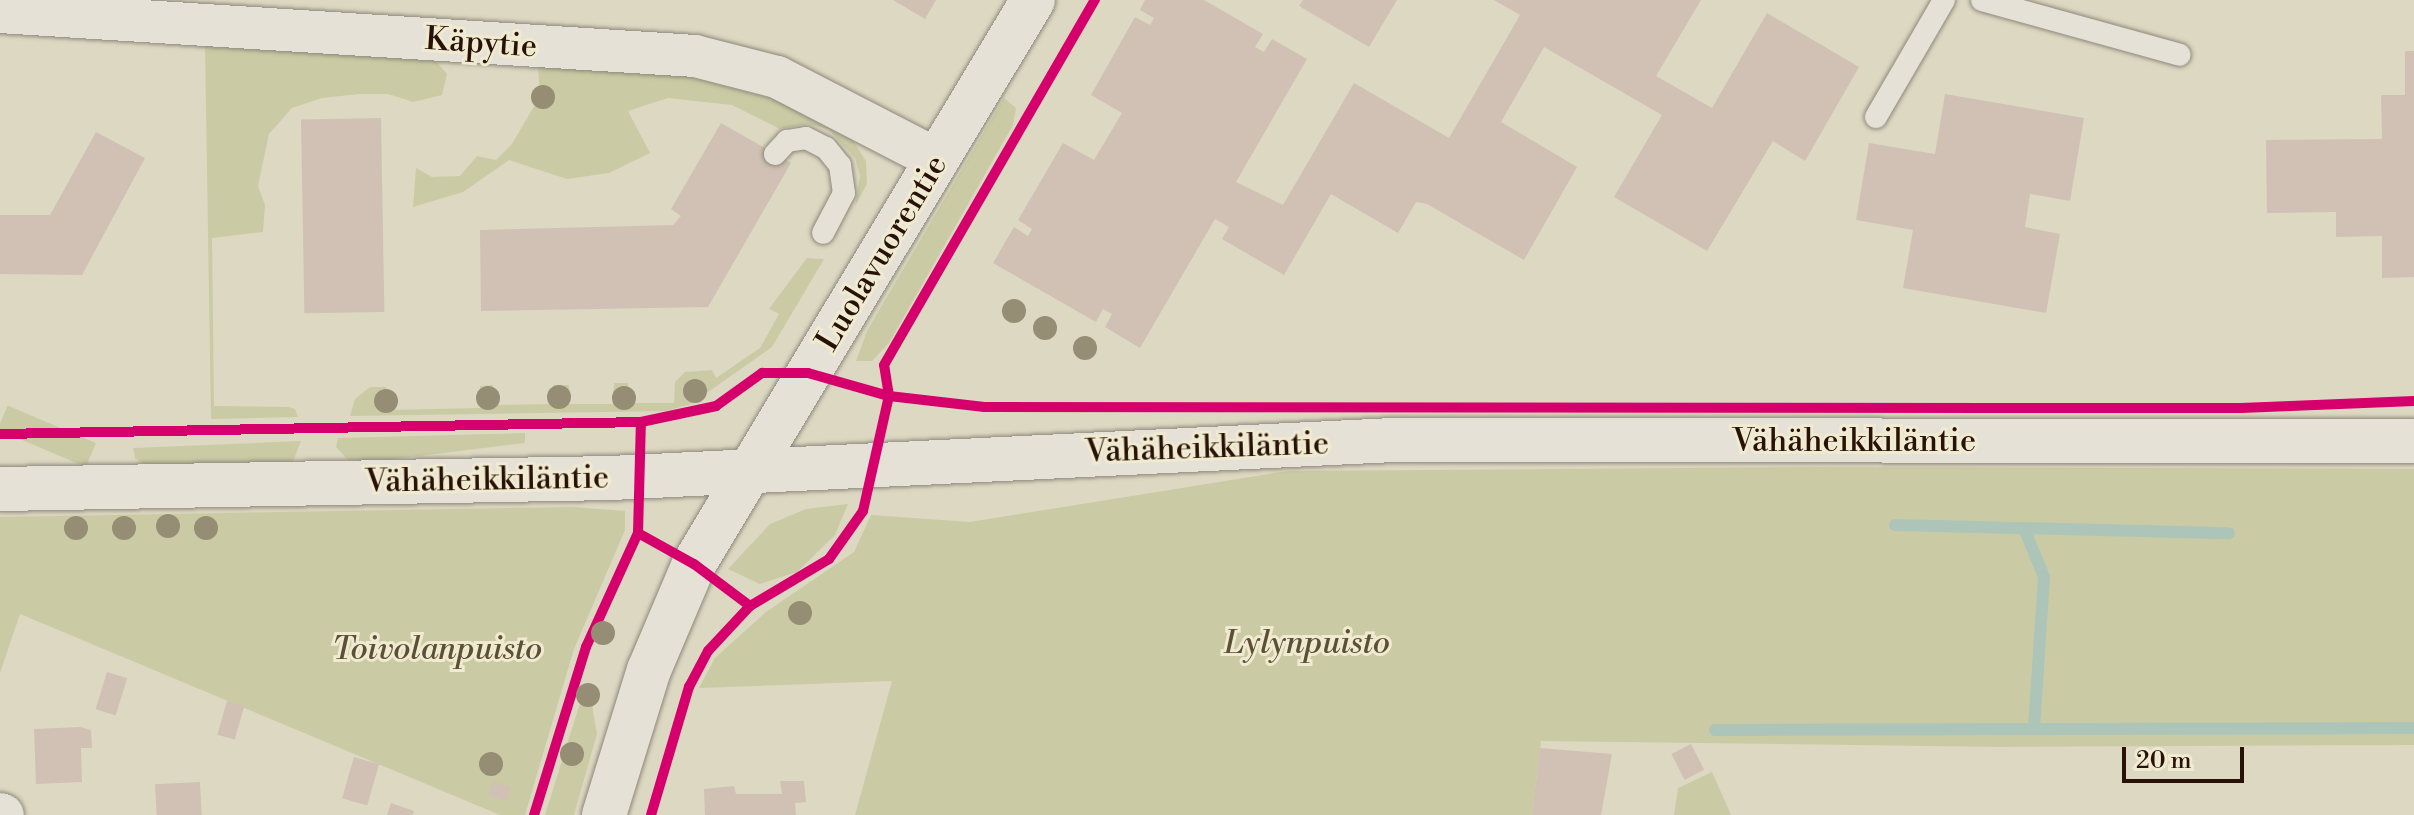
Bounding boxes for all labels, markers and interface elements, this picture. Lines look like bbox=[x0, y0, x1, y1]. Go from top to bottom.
street label: Käpytie bbox=[424, 20, 538, 66]
street label: Luolavuorentie bbox=[808, 148, 956, 358]
street label: Vähäheikkiläntie bbox=[1732, 422, 1976, 460]
street label: Vähäheikkiläntie bbox=[1084, 425, 1330, 471]
street label: Vähäheikkiläntie bbox=[365, 459, 609, 501]
park label: Lylynpuisto bbox=[1224, 624, 1390, 662]
park label: Toivolanpuisto bbox=[332, 630, 542, 668]
scale bar bbox=[2126, 731, 2248, 781]
text: 20 m bbox=[2136, 746, 2192, 776]

